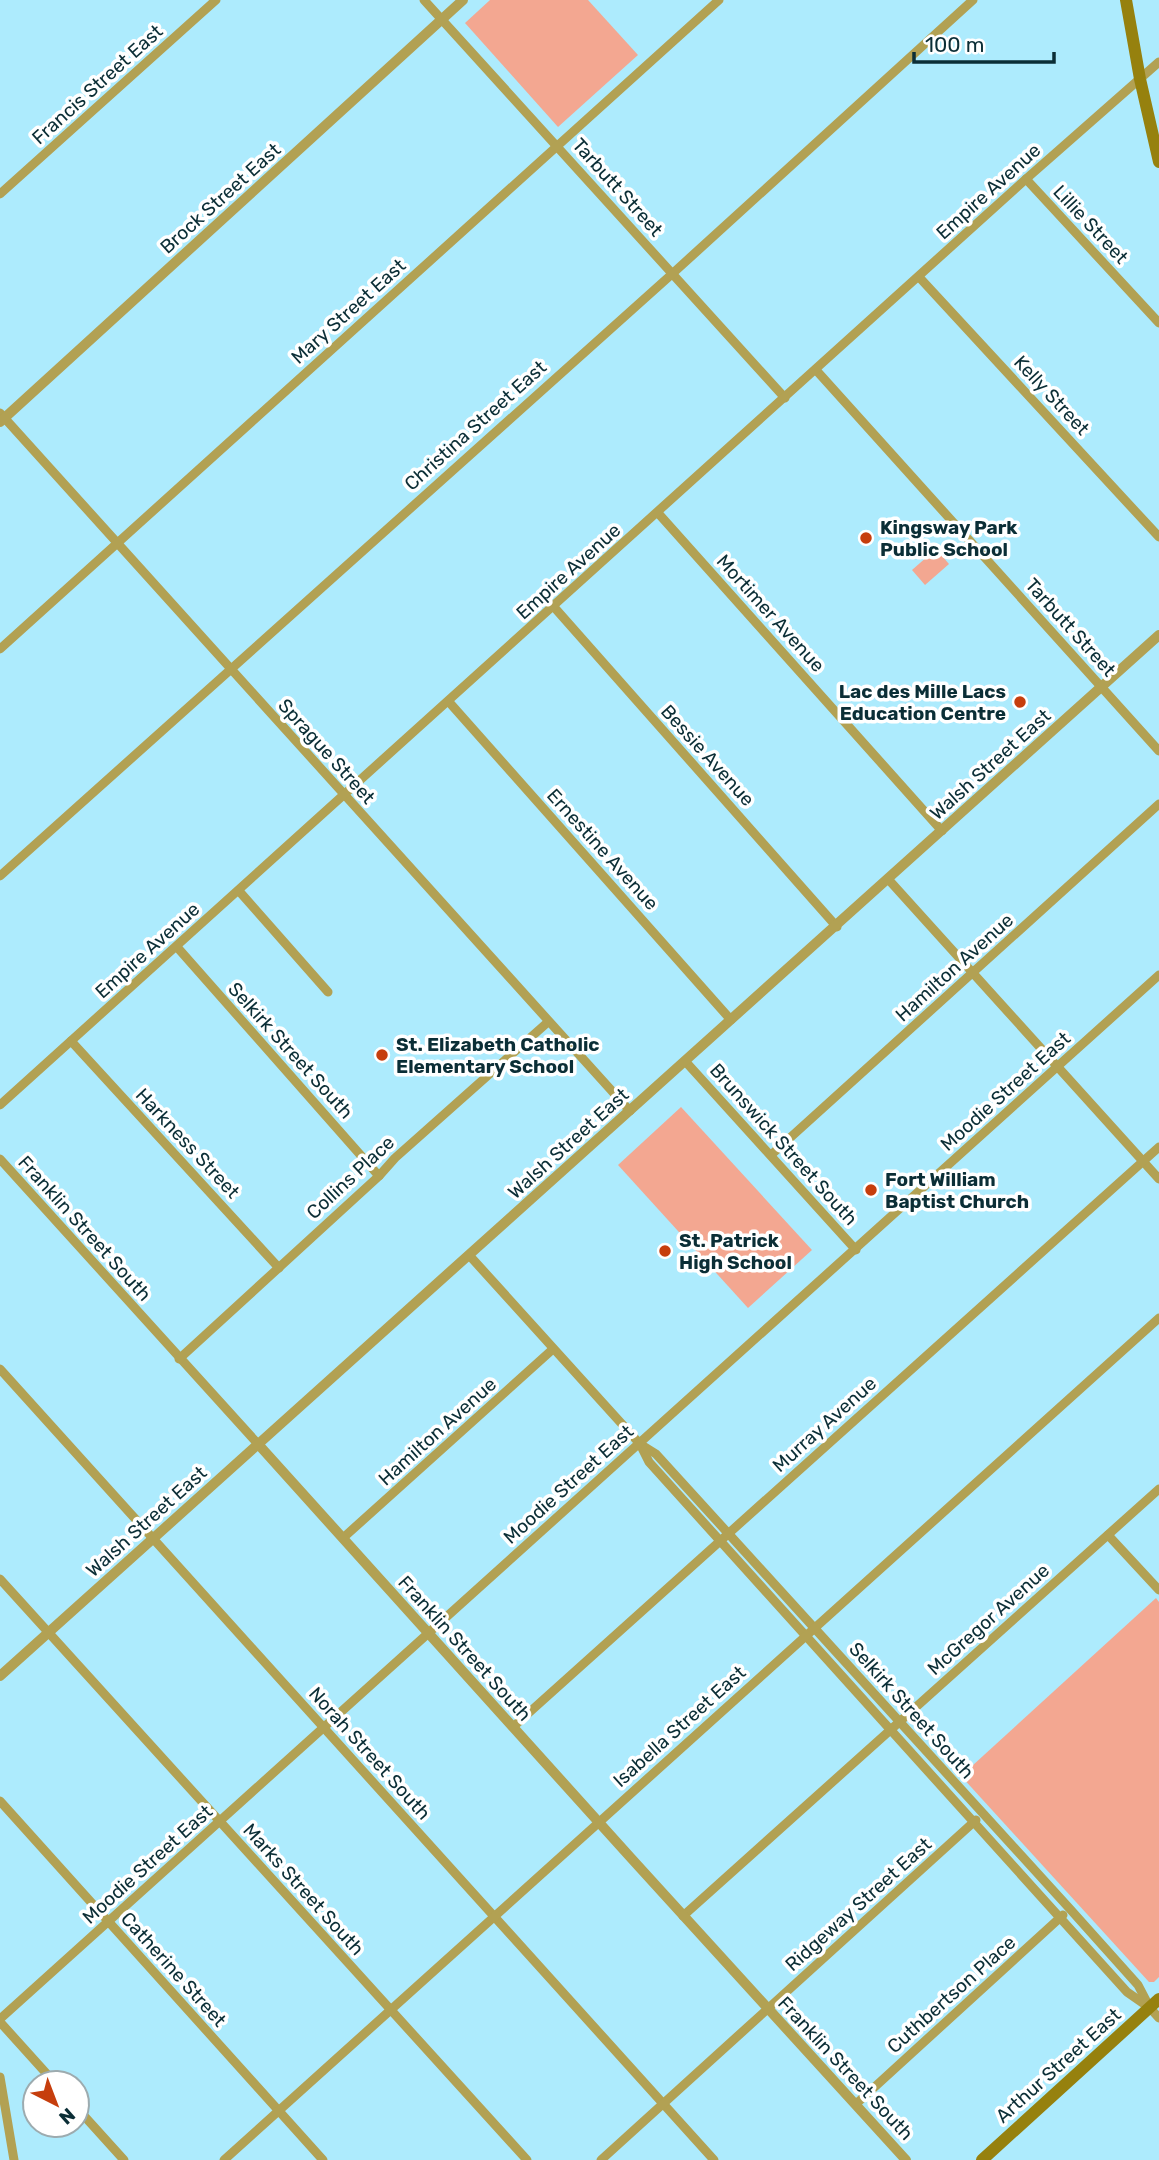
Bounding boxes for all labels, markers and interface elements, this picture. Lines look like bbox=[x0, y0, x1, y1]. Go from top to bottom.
street label: Francis Street East bbox=[27, 19, 168, 149]
scale bar bbox=[914, 21, 1054, 65]
text: 100 m bbox=[925, 32, 984, 57]
street label: Tarbutt Street bbox=[568, 134, 668, 242]
street label: Brock Street East bbox=[155, 138, 286, 258]
street label: Empire Avenue bbox=[931, 138, 1045, 244]
street label: Lillie Street bbox=[1048, 180, 1133, 269]
street label: Mary Street East bbox=[286, 254, 411, 369]
street label: Kelly Street bbox=[1009, 351, 1095, 440]
street label: Christina Street East bbox=[400, 355, 551, 495]
place label: Kingsway Park Public School bbox=[880, 516, 1017, 561]
street label: Empire Avenue bbox=[511, 518, 625, 624]
marker: Kingsway Park Public School bbox=[858, 530, 874, 546]
street label: Mortimer Avenue bbox=[712, 550, 829, 677]
street label: Tarbutt Street bbox=[1021, 574, 1121, 682]
place label: Lac des Mille Lacs Education Centre bbox=[839, 680, 1006, 725]
street label: Sprague Street bbox=[273, 694, 380, 809]
marker: Lac des Mille Lacs Education Centre bbox=[1012, 694, 1028, 710]
street label: Bessie Avenue bbox=[656, 700, 759, 811]
street label: Walsh Street East bbox=[925, 704, 1056, 825]
street label: Ernestine Avenue bbox=[542, 784, 663, 915]
street label: Empire Avenue bbox=[90, 897, 204, 1003]
street label: Hamilton Avenue bbox=[891, 908, 1018, 1026]
street label: Selkirk Street South bbox=[223, 977, 358, 1123]
street label: Moodie Street East bbox=[936, 1027, 1075, 1156]
place label: St. Elizabeth Catholic Elementary School bbox=[396, 1033, 600, 1078]
marker: St. Elizabeth Catholic Elementary School bbox=[374, 1047, 390, 1063]
street label: Brunswick Street South bbox=[705, 1059, 862, 1230]
street label: Harkness Street bbox=[131, 1083, 245, 1204]
street label: Walsh Street East bbox=[503, 1083, 634, 1204]
street label: Collins Place bbox=[302, 1131, 399, 1224]
street label: Franklin Street South bbox=[13, 1151, 156, 1306]
place label: Fort William Baptist Church bbox=[885, 1168, 1029, 1213]
marker: Fort William Baptist Church bbox=[863, 1182, 879, 1198]
place label: St. Patrick High School bbox=[679, 1229, 792, 1274]
marker: St. Patrick High School bbox=[657, 1243, 673, 1259]
street label: Hamilton Avenue bbox=[374, 1372, 501, 1490]
street label: Murray Avenue bbox=[768, 1372, 881, 1477]
street label: Moodie Street East bbox=[499, 1420, 638, 1549]
street label: Walsh Street East bbox=[81, 1461, 212, 1582]
street label: McGregor Avenue bbox=[923, 1559, 1054, 1680]
street label: Franklin Street South bbox=[393, 1571, 536, 1726]
street label: Selkirk Street South bbox=[844, 1637, 979, 1783]
street label: Isabella Street East bbox=[608, 1660, 751, 1792]
street label: Norah Street South bbox=[304, 1682, 435, 1824]
street label: Moodie Street East bbox=[78, 1800, 217, 1929]
street label: Marks Street South bbox=[238, 1819, 369, 1960]
street label: Ridgeway Street East bbox=[781, 1832, 937, 1976]
street label: Catherine Street bbox=[116, 1907, 231, 2032]
street label: Cuthbertson Place bbox=[882, 1931, 1020, 2058]
street label: Franklin Street South bbox=[773, 1992, 918, 2145]
street label: Arthur Street East bbox=[991, 2003, 1126, 2128]
north arrow bbox=[21, 2069, 91, 2139]
text: N bbox=[54, 2103, 80, 2129]

